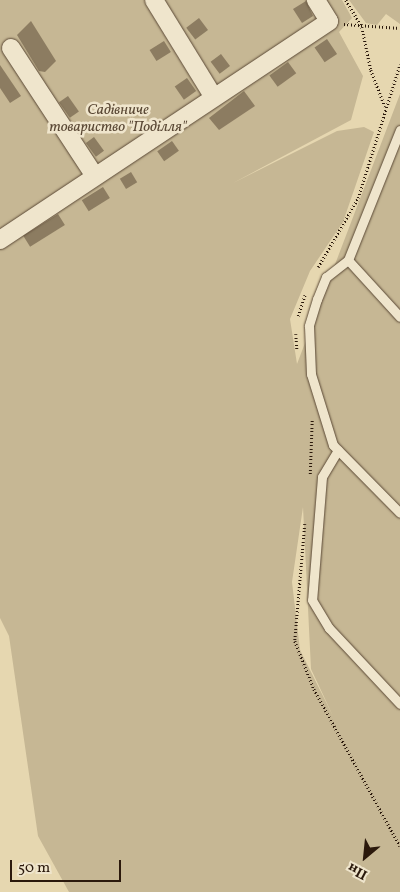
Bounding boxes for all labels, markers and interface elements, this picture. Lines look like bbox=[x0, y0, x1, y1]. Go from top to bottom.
park label: Садівниче товариство "Поділля" bbox=[49, 101, 187, 136]
north arrow bbox=[340, 832, 390, 882]
scale bar bbox=[12, 850, 124, 882]
text: 50 m bbox=[18, 858, 50, 879]
text: Пн bbox=[344, 858, 371, 884]

